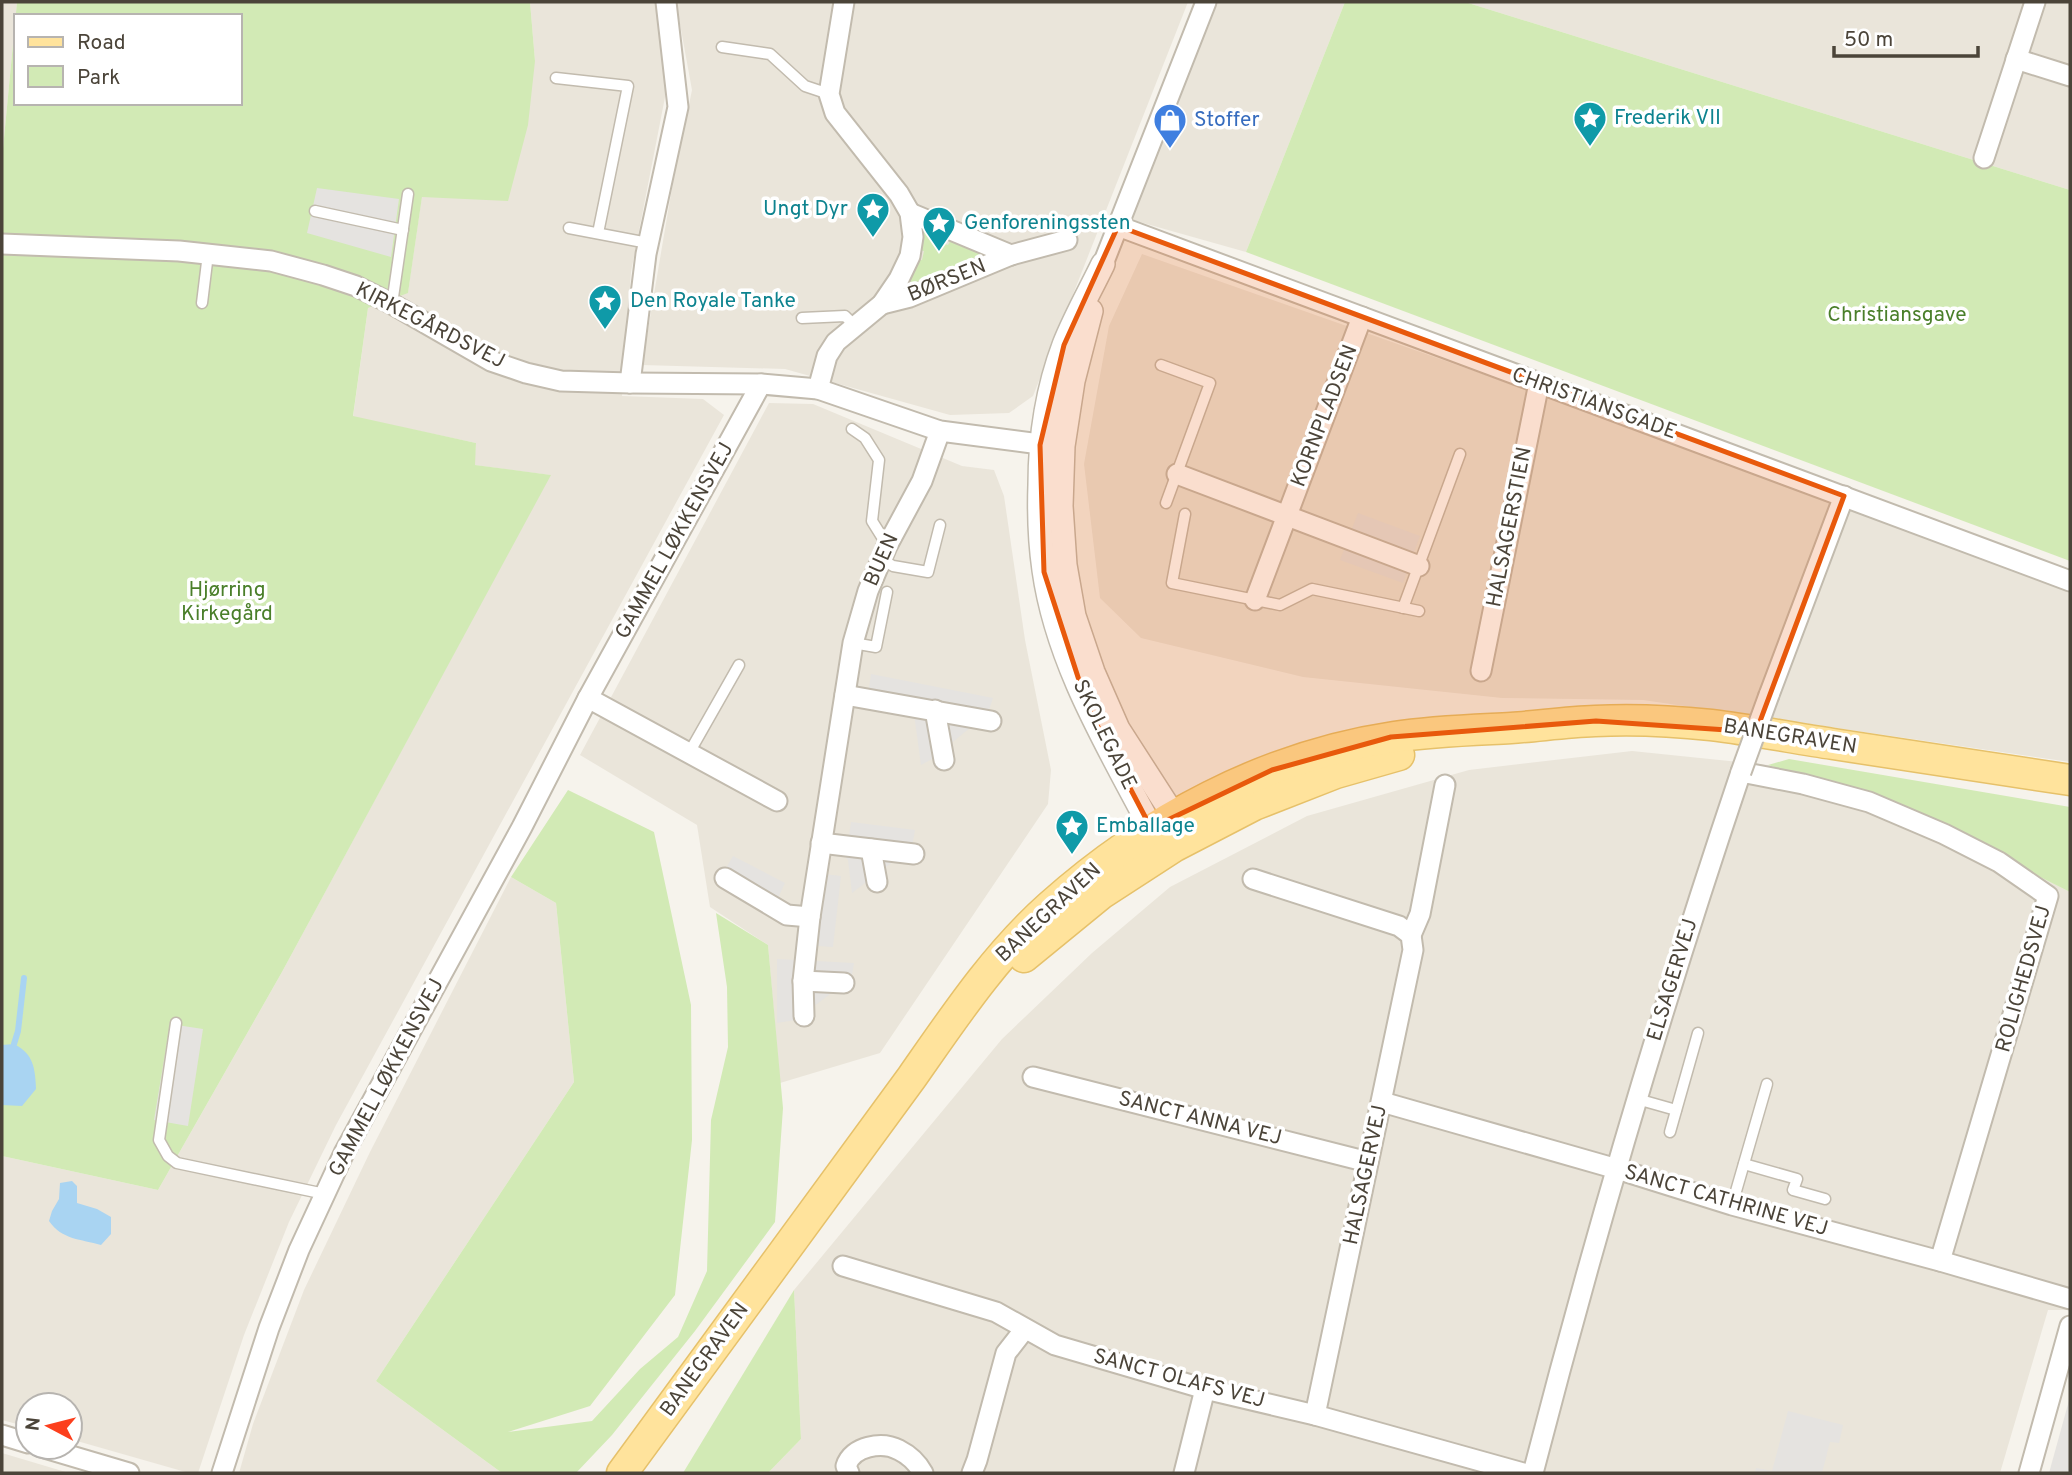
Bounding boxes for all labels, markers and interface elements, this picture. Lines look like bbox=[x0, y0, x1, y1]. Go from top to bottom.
legend bbox=[14, 14, 242, 105]
scale bar bbox=[1834, 14, 1978, 58]
text: 50 m bbox=[1844, 27, 1893, 54]
text: Road bbox=[77, 30, 126, 57]
text: Park bbox=[77, 65, 120, 92]
place icon: Frederik VII bbox=[1571, 99, 1609, 148]
shop icon: Stoffer bbox=[1151, 101, 1189, 150]
place label: Frederik VII bbox=[1614, 105, 1721, 132]
place label: Stoffer bbox=[1194, 107, 1260, 134]
place icon: Ungt Dyr bbox=[854, 190, 892, 239]
place label: Ungt Dyr bbox=[763, 196, 848, 223]
place icon: Genforeningssten bbox=[920, 204, 958, 253]
place label: Genforeningssten bbox=[964, 210, 1131, 237]
street label: BØRSEN bbox=[904, 253, 990, 309]
street label: KIRKEGÅRDSVEJ bbox=[351, 277, 509, 375]
place icon: Den Royale Tanke bbox=[586, 282, 624, 331]
place label: Den Royale Tanke bbox=[630, 288, 796, 315]
park label: Christiansgave bbox=[1827, 302, 1967, 329]
street label: KORNPLADSEN bbox=[1285, 341, 1365, 491]
street label: CHRISTIANSGADE bbox=[1508, 362, 1680, 446]
street label: GAMMEL LØKKENSVEJ bbox=[610, 438, 740, 644]
street label: HALSAGERSTIEN bbox=[1481, 444, 1539, 610]
street label: BUEN bbox=[858, 529, 906, 591]
park label: Hjørring Kirkegård bbox=[181, 577, 273, 628]
street label: SKOLEGADE bbox=[1066, 676, 1142, 794]
street label: BANEGRAVEN bbox=[1721, 713, 1859, 761]
place icon: Emballage bbox=[1053, 807, 1091, 856]
place label: Emballage bbox=[1096, 813, 1195, 840]
street label: BANEGRAVEN bbox=[991, 857, 1107, 969]
street label: ROLIGHEDSVEJ bbox=[1990, 902, 2058, 1056]
street label: ELSAGERVEJ bbox=[1642, 915, 1704, 1045]
street label: GAMMEL LØKKENSVEJ bbox=[323, 974, 451, 1182]
street label: SANCT ANNA VEJ bbox=[1116, 1086, 1284, 1152]
street label: HALSAGERVEJ bbox=[1338, 1103, 1394, 1247]
street label: SANCT CATHRINE VEJ bbox=[1621, 1159, 1831, 1243]
street label: BANEGRAVEN bbox=[655, 1298, 755, 1422]
street label: SANCT OLAFS VEJ bbox=[1090, 1343, 1268, 1415]
north arrow bbox=[14, 1391, 84, 1461]
text: N bbox=[21, 1416, 47, 1432]

